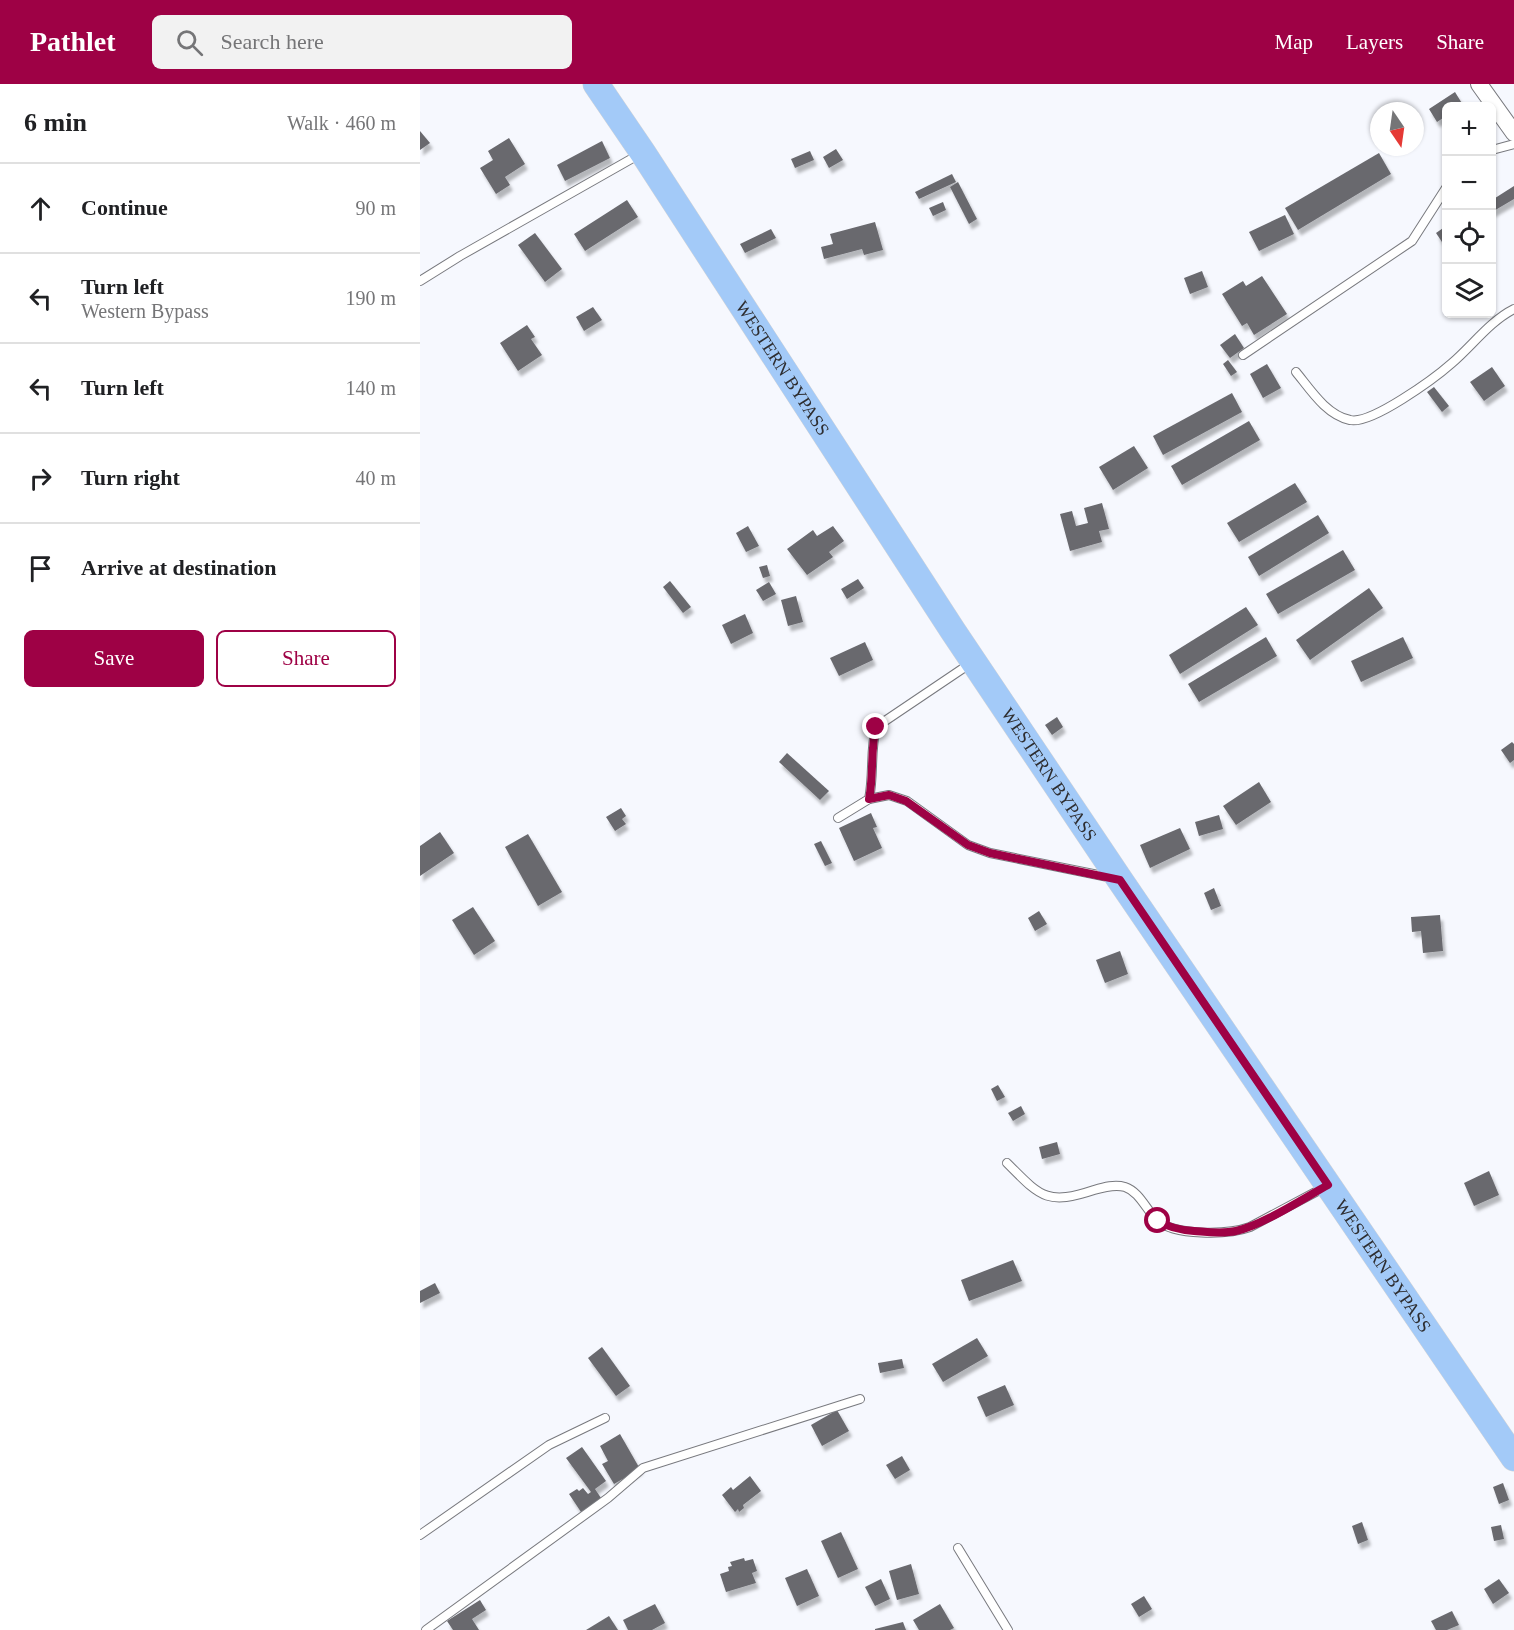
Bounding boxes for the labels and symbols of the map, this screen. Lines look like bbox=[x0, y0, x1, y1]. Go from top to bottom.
north arrow bbox=[1370, 102, 1424, 156]
street label: WESTERN BYPASS bbox=[732, 297, 833, 439]
street label: WESTERN BYPASS bbox=[998, 704, 1101, 845]
route end bbox=[862, 713, 888, 739]
street label: WESTERN BYPASS bbox=[1331, 1196, 1435, 1336]
route start bbox=[1144, 1207, 1170, 1233]

